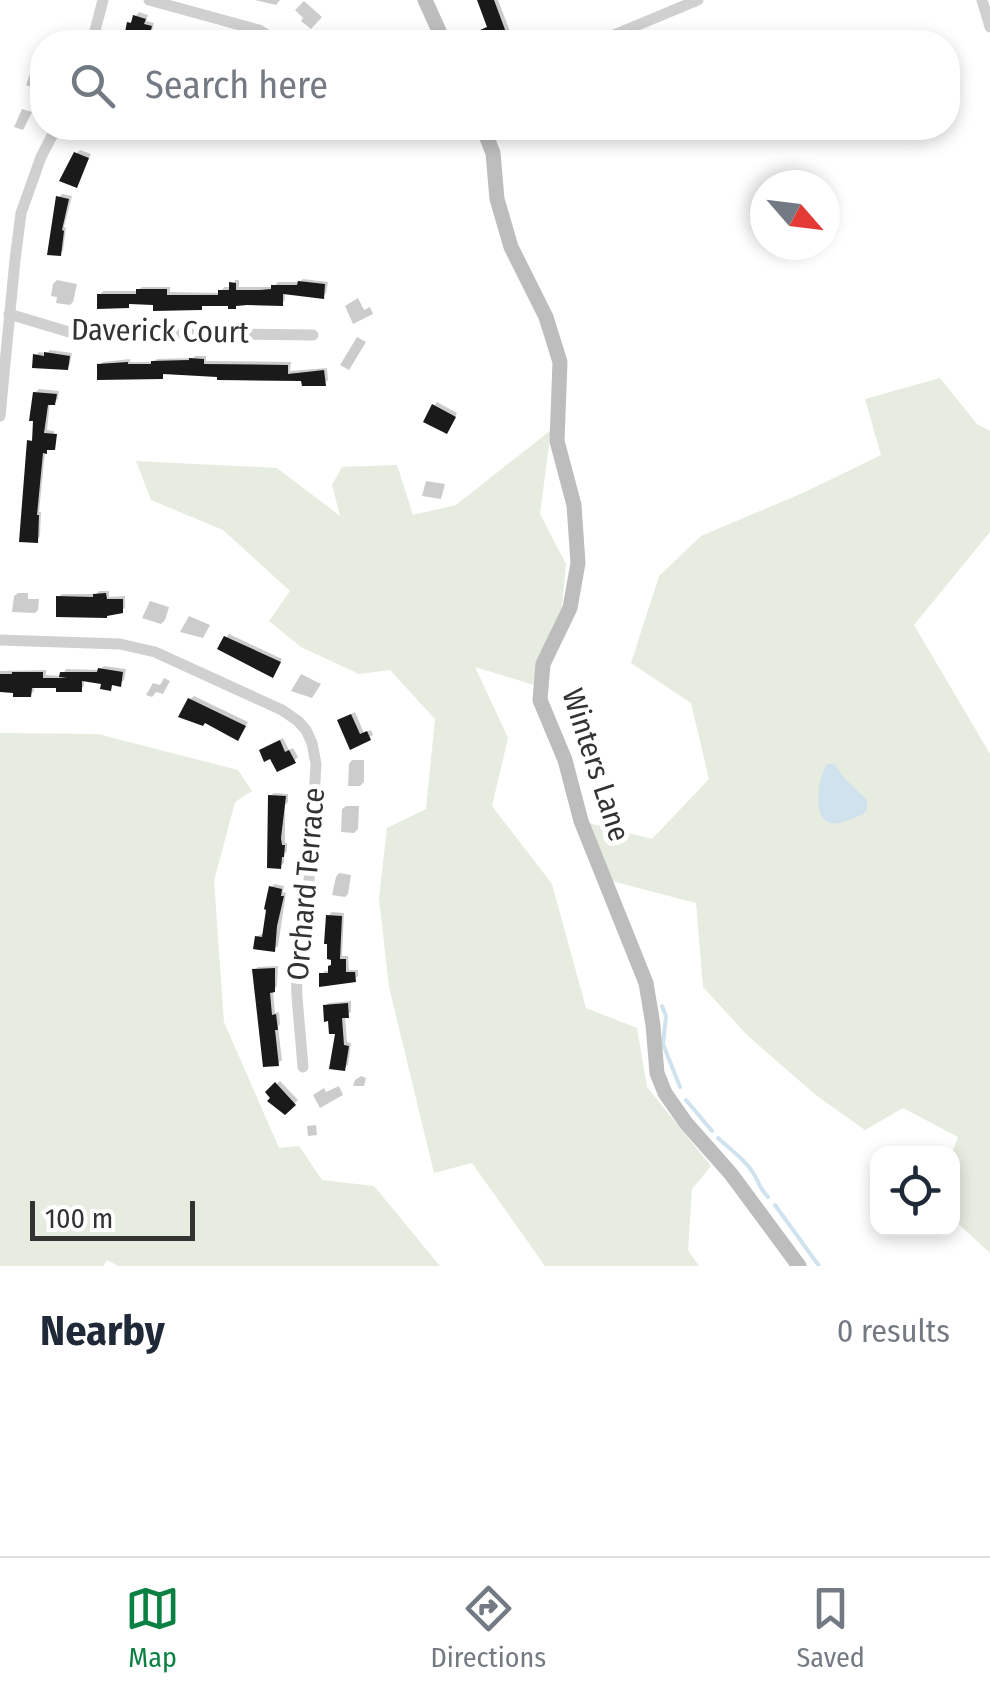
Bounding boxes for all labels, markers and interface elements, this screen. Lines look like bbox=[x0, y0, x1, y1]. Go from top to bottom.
search box bbox=[30, 30, 960, 140]
icon: search bbox=[65, 58, 120, 113]
text: Search here bbox=[145, 62, 328, 108]
north arrow bbox=[750, 170, 840, 260]
street label: Daverick Court bbox=[71, 311, 249, 351]
street label: Winters Lane bbox=[554, 684, 638, 846]
street label: Orchard Terrace bbox=[280, 786, 332, 982]
map controls bbox=[870, 1146, 960, 1236]
button: locate bbox=[870, 1146, 960, 1236]
scale bar bbox=[30, 1196, 195, 1240]
text: 100 m bbox=[45, 1202, 113, 1235]
text: Nearby bbox=[40, 1306, 165, 1356]
text: 0 results bbox=[837, 1312, 950, 1350]
tab: Map bbox=[125, 1581, 180, 1674]
tab: Directions bbox=[430, 1581, 546, 1674]
tab: Saved bbox=[796, 1581, 865, 1674]

